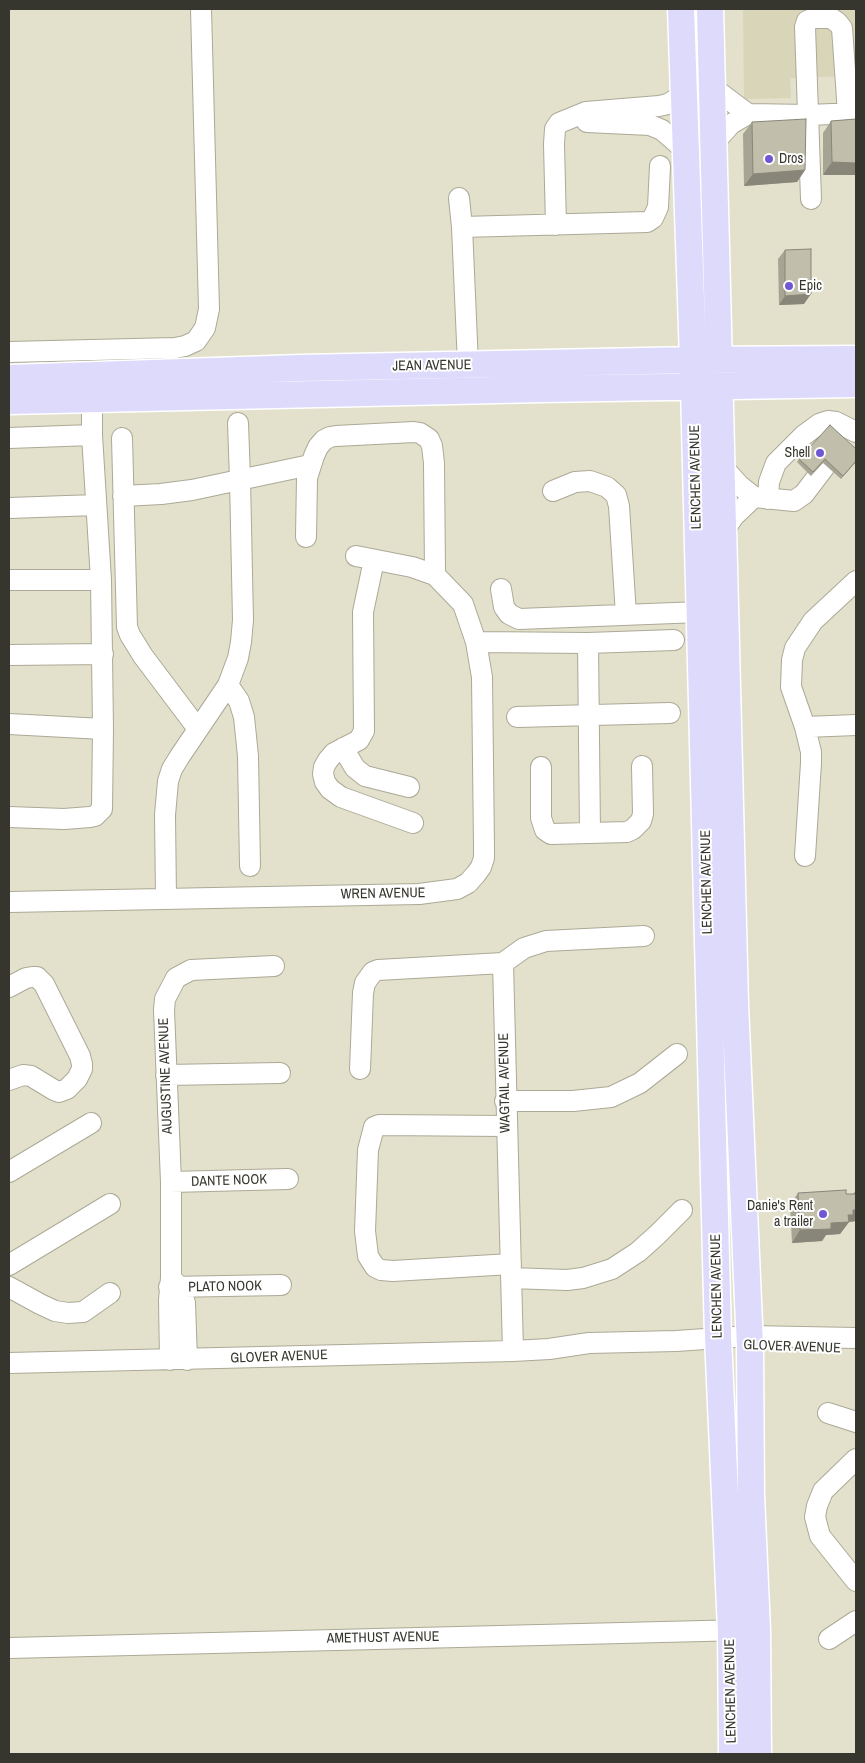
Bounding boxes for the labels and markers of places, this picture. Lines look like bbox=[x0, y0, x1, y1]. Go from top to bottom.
place label: Dros bbox=[779, 151, 803, 167]
marker: Dros bbox=[763, 153, 775, 165]
place label: Epic bbox=[799, 278, 822, 294]
marker: Epic bbox=[783, 280, 795, 292]
place label: Shell bbox=[784, 445, 810, 461]
marker: Shell bbox=[814, 447, 826, 459]
place label: Danie's Rent a trailer bbox=[747, 1198, 813, 1230]
marker: Danie's Rent a trailer bbox=[817, 1208, 829, 1220]

